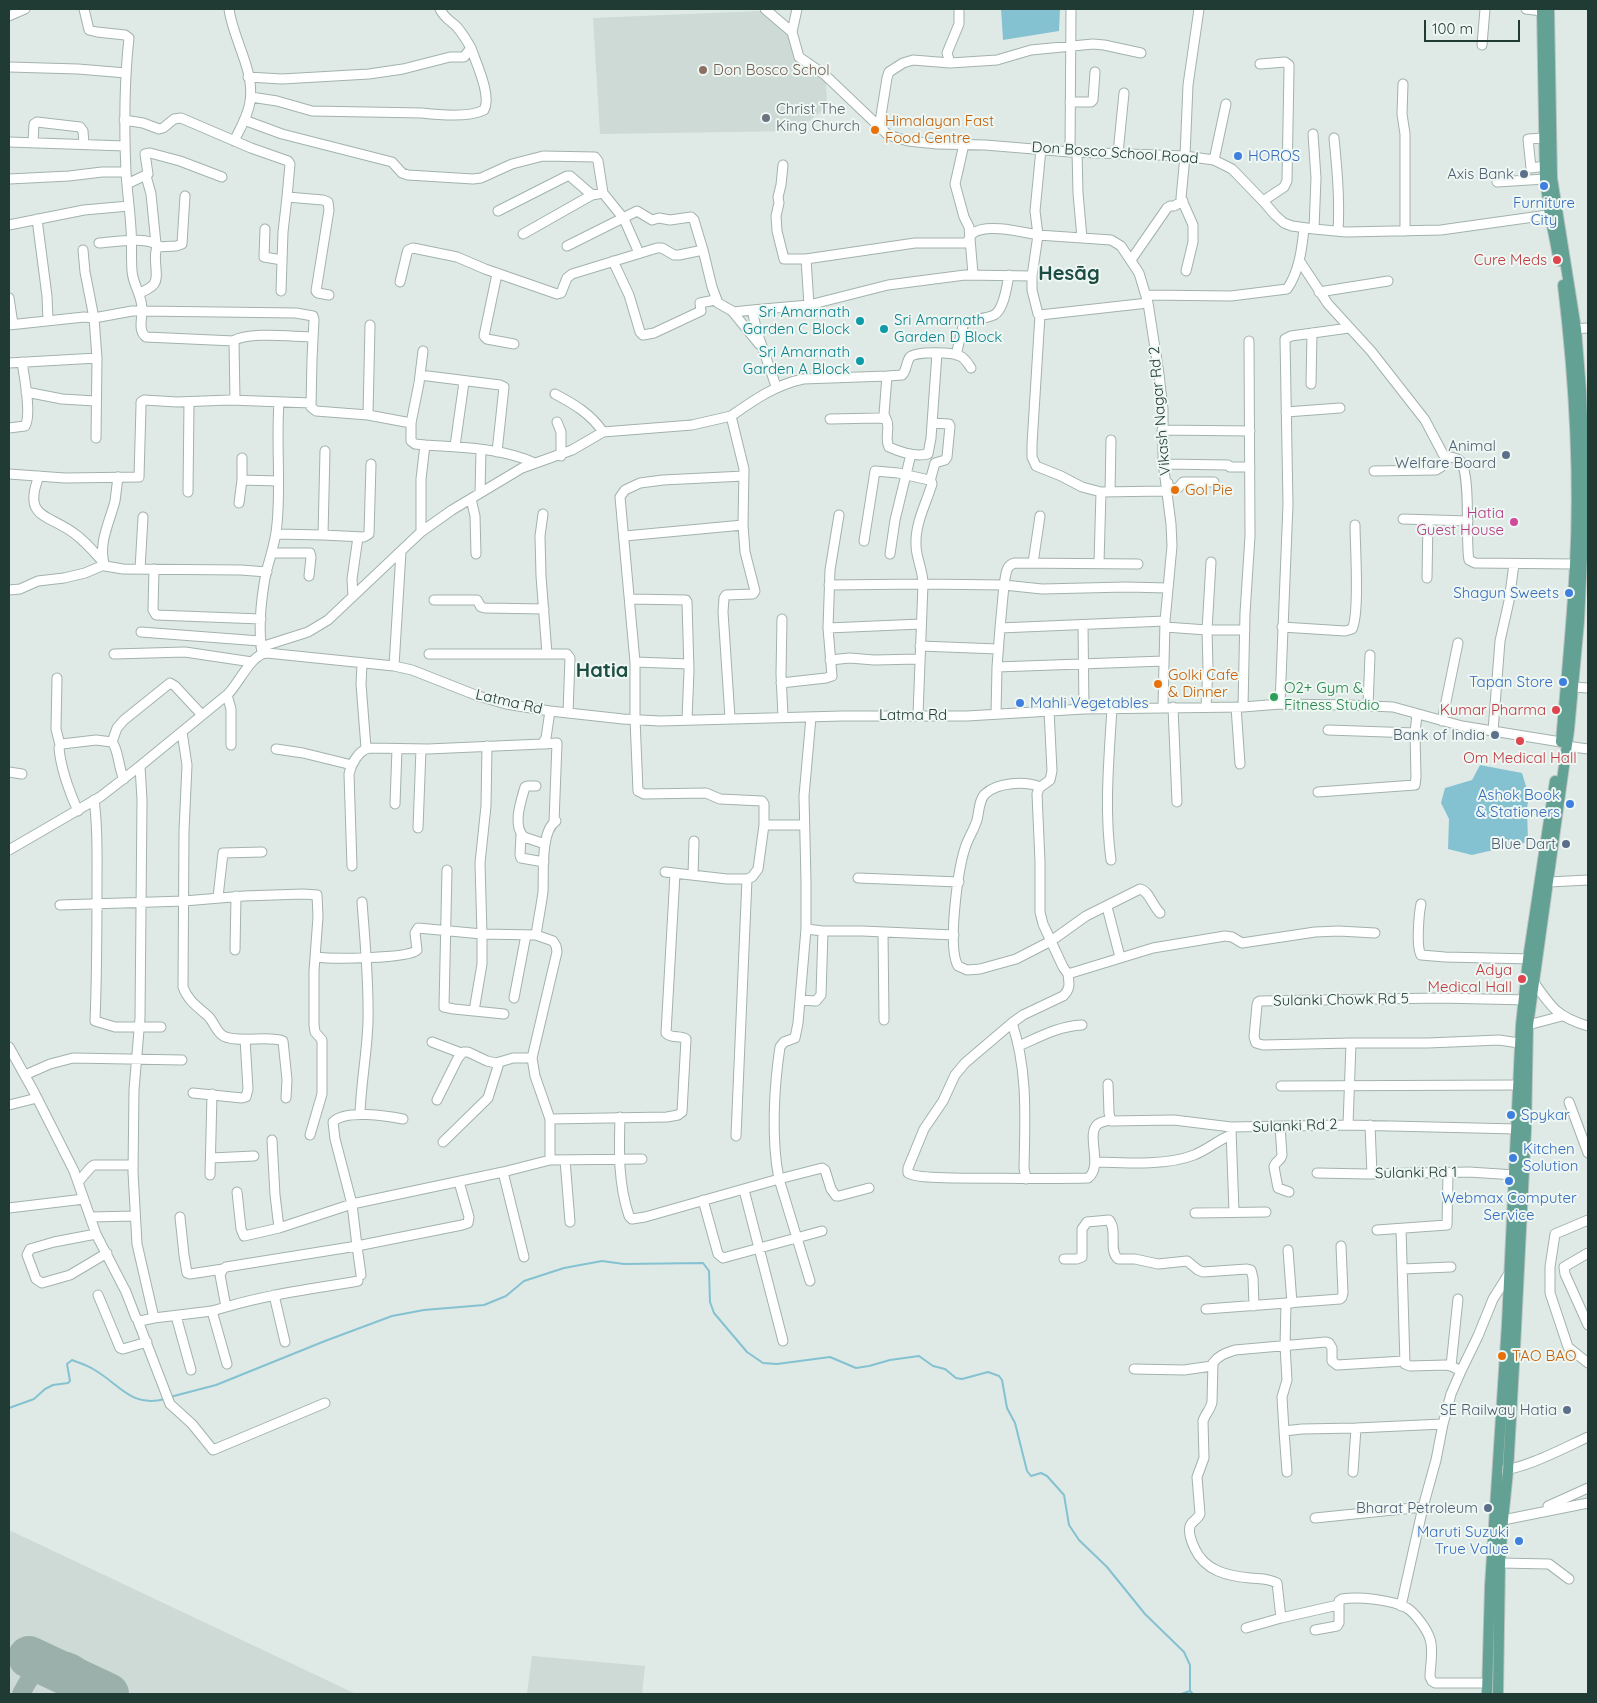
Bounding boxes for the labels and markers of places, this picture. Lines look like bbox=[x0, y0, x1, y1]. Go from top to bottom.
place label: Don Bosco Schol bbox=[713, 61, 830, 79]
marker: Don Bosco Schol bbox=[697, 64, 709, 76]
place label: Christ The King Church bbox=[776, 100, 860, 135]
marker: Christ The King Church bbox=[760, 112, 772, 124]
place label: Himalayan Fast Food Centre bbox=[885, 112, 994, 147]
marker: Himalayan Fast Food Centre bbox=[869, 124, 881, 136]
place label: HOROS bbox=[1248, 147, 1300, 165]
marker: HOROS bbox=[1232, 150, 1244, 162]
place label: Axis Bank bbox=[1447, 165, 1514, 183]
marker: Axis Bank bbox=[1518, 168, 1530, 180]
marker: Furniture City bbox=[1538, 180, 1550, 192]
place label: Furniture City bbox=[1513, 194, 1575, 229]
place label: Cure Meds bbox=[1474, 251, 1547, 269]
marker: Cure Meds bbox=[1551, 254, 1563, 266]
place label: Sri Amarnath Garden C Block bbox=[743, 303, 850, 338]
place label: Sri Amarnath Garden D Block bbox=[894, 311, 1002, 346]
marker: Sri Amarnath Garden C Block bbox=[854, 315, 866, 327]
marker: Sri Amarnath Garden D Block bbox=[878, 323, 890, 335]
place label: Sri Amarnath Garden A Block bbox=[743, 343, 850, 378]
marker: Sri Amarnath Garden A Block bbox=[854, 355, 866, 367]
place label: Animal Welfare Board bbox=[1395, 437, 1496, 472]
marker: Animal Welfare Board bbox=[1500, 449, 1512, 461]
place label: Gol Pie bbox=[1185, 481, 1233, 499]
marker: Gol Pie bbox=[1169, 484, 1181, 496]
place label: Hatia Guest House bbox=[1416, 504, 1504, 539]
marker: Hatia Guest House bbox=[1508, 516, 1520, 528]
place label: Shagun Sweets bbox=[1453, 584, 1559, 602]
marker: Shagun Sweets bbox=[1563, 587, 1575, 599]
place label: Golki Cafe & Dinner bbox=[1168, 666, 1238, 701]
place label: Tapan Store bbox=[1469, 673, 1553, 691]
marker: Tapan Store bbox=[1557, 676, 1569, 688]
marker: Golki Cafe & Dinner bbox=[1152, 678, 1164, 690]
place label: O2+ Gym & Fitness Studio bbox=[1284, 679, 1380, 714]
marker: O2+ Gym & Fitness Studio bbox=[1268, 691, 1280, 703]
place label: Mahli Vegetables bbox=[1030, 694, 1148, 712]
marker: Mahli Vegetables bbox=[1014, 697, 1026, 709]
place label: Kumar Pharma bbox=[1440, 701, 1546, 719]
marker: Kumar Pharma bbox=[1550, 704, 1562, 716]
place label: Bank of India bbox=[1393, 726, 1485, 744]
marker: Bank of India bbox=[1489, 729, 1501, 741]
marker: Om Medical Hall bbox=[1514, 735, 1526, 747]
place label: Om Medical Hall bbox=[1463, 749, 1577, 767]
place label: Ashok Book & Stationers bbox=[1476, 786, 1560, 821]
marker: Ashok Book & Stationers bbox=[1564, 798, 1576, 810]
place label: Blue Dart bbox=[1491, 835, 1556, 853]
marker: Blue Dart bbox=[1560, 838, 1572, 850]
place label: Adya Medical Hall bbox=[1428, 961, 1512, 996]
marker: Adya Medical Hall bbox=[1516, 973, 1528, 985]
place label: Spykar bbox=[1521, 1106, 1570, 1124]
marker: Spykar bbox=[1505, 1109, 1517, 1121]
place label: Kitchen Solution bbox=[1523, 1140, 1578, 1175]
marker: Kitchen Solution bbox=[1507, 1152, 1519, 1164]
marker: Webmax Computer Service bbox=[1503, 1175, 1515, 1187]
place label: Webmax Computer Service bbox=[1441, 1189, 1577, 1224]
place label: TAO BAO bbox=[1512, 1347, 1576, 1365]
marker: TAO BAO bbox=[1496, 1350, 1508, 1362]
place label: SE Railway Hatia bbox=[1440, 1401, 1557, 1419]
marker: SE Railway Hatia bbox=[1561, 1404, 1573, 1416]
place label: Bharat Petroleum bbox=[1356, 1499, 1478, 1517]
marker: Bharat Petroleum bbox=[1482, 1502, 1494, 1514]
place label: Maruti Suzuki True Value bbox=[1417, 1523, 1509, 1558]
marker: Maruti Suzuki True Value bbox=[1513, 1535, 1525, 1547]

